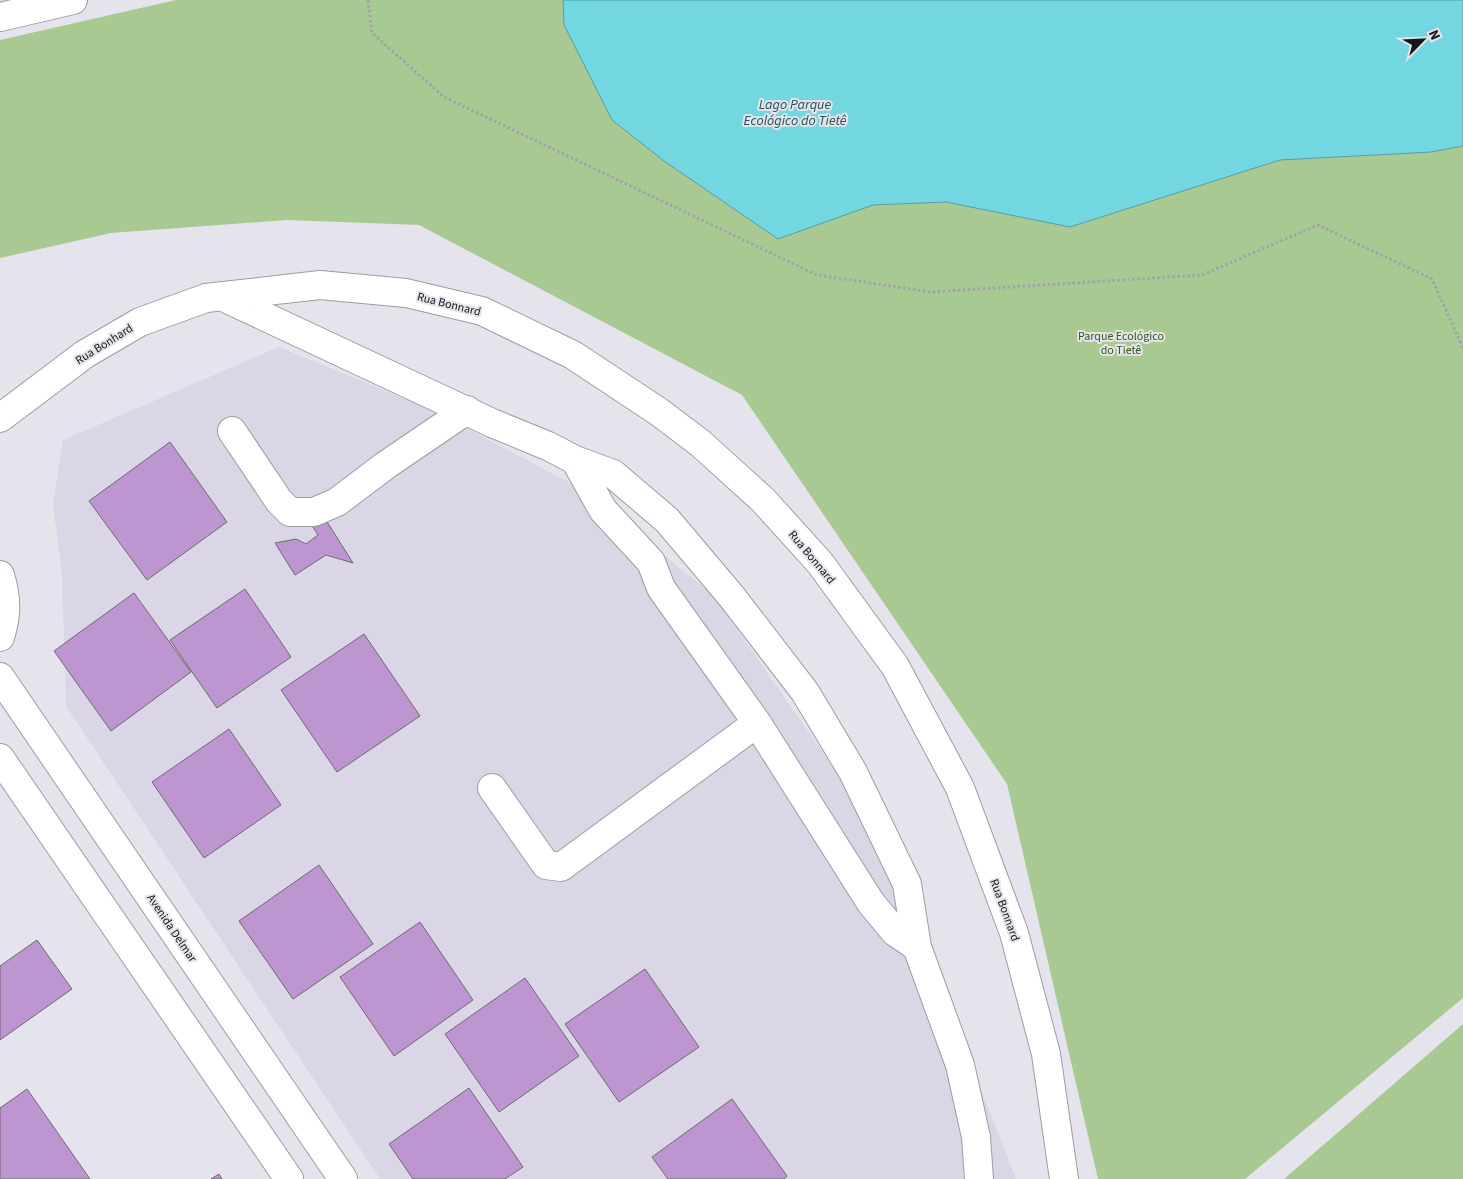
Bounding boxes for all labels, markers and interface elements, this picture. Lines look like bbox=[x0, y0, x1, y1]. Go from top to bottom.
north arrow bbox=[1398, 15, 1448, 65]
text: N bbox=[1423, 27, 1445, 43]
water label: Lago Parque Ecológico do Tietê bbox=[743, 95, 847, 131]
street label: Rua Bonnard bbox=[415, 288, 483, 321]
street label: Rua Bonhard bbox=[72, 320, 136, 369]
park label: Parque Ecológico do Tietê bbox=[1078, 328, 1164, 359]
street label: Rua Bonnard bbox=[784, 527, 839, 588]
street label: Rua Bonnard bbox=[985, 877, 1024, 944]
street label: Avenida Delmar bbox=[142, 891, 201, 967]

